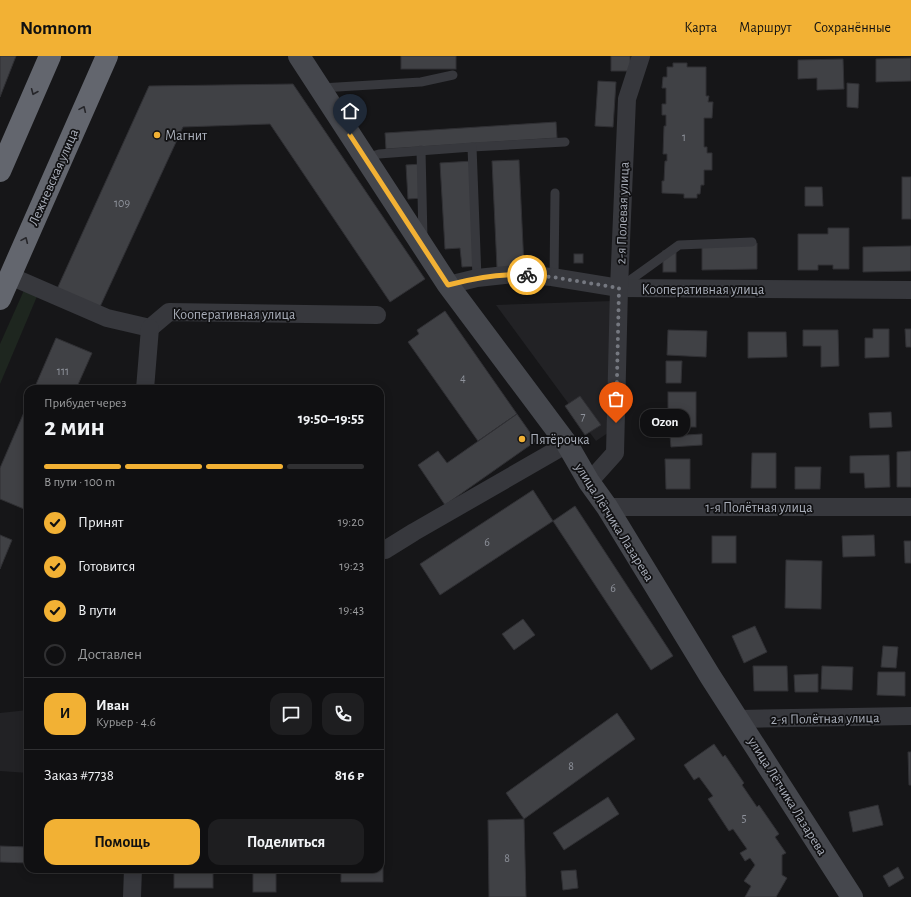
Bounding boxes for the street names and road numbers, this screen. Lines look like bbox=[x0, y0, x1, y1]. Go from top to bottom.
street label: Лежневская улица bbox=[26, 127, 82, 228]
street label: 2-я Полевая улица bbox=[614, 161, 632, 265]
street label: Кооперативная улица bbox=[642, 283, 765, 297]
street label: Кооперативная улица bbox=[173, 308, 296, 322]
street label: улица Лётчика Лазарева bbox=[572, 460, 657, 585]
street label: 1-я Полётная улица bbox=[705, 501, 813, 515]
street label: 2-я Полётная улица bbox=[770, 711, 880, 727]
street label: улица Лётчика Лазарева bbox=[745, 734, 830, 859]

